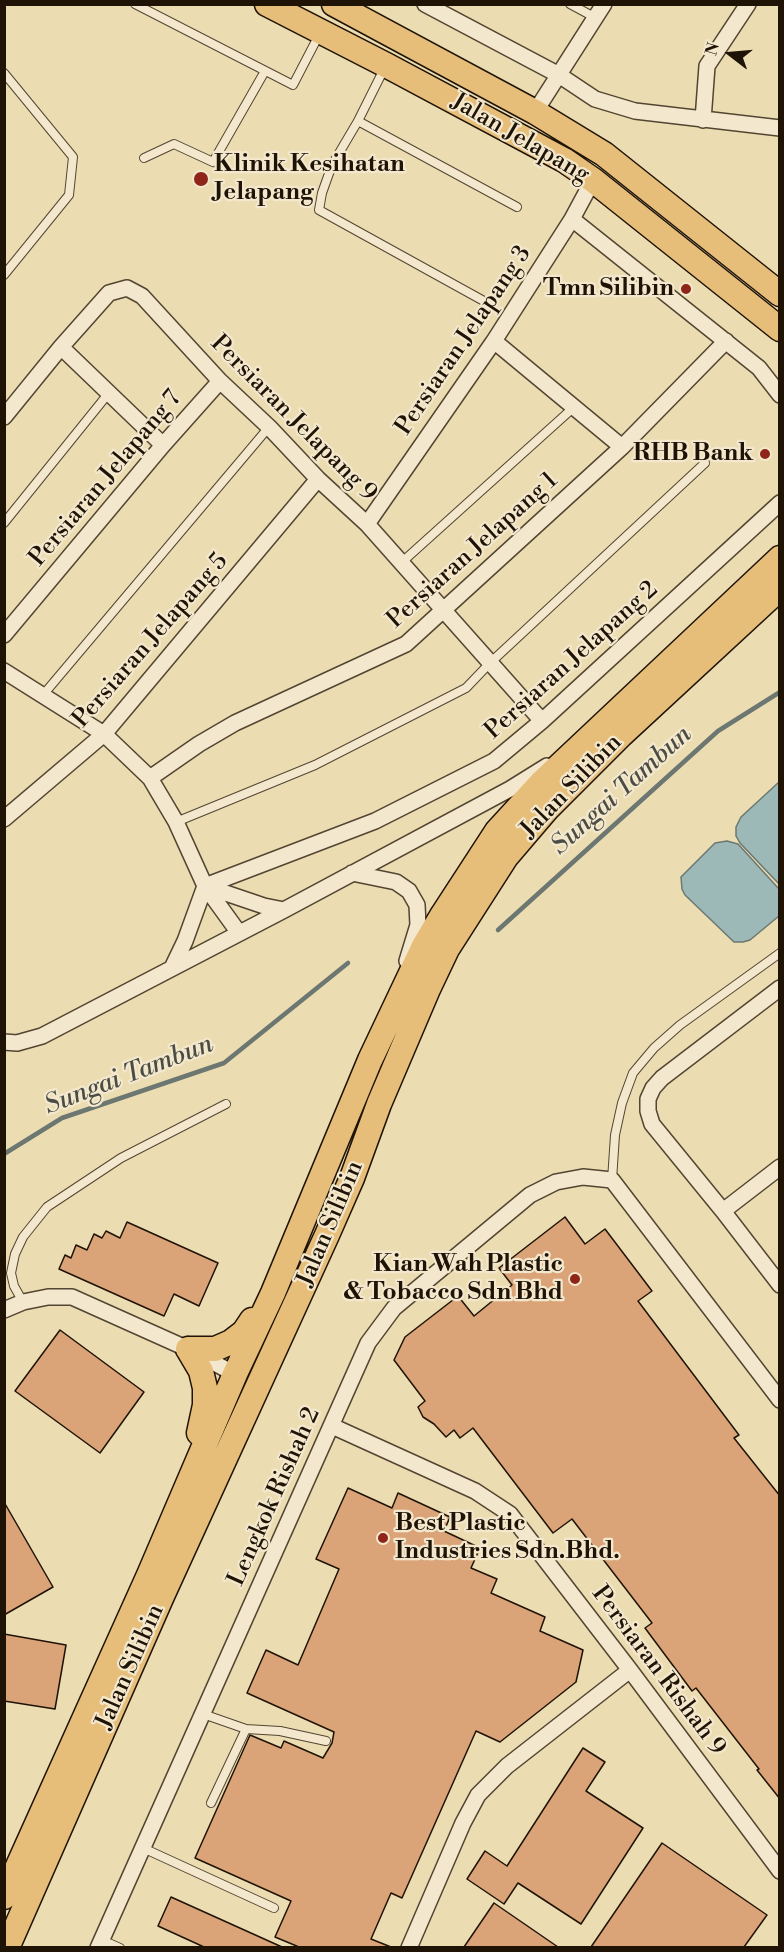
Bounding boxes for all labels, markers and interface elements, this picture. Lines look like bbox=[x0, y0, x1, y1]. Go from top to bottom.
north arrow bbox=[700, 24, 760, 84]
text: N bbox=[701, 40, 724, 58]
street label: Jalan Jelapang bbox=[446, 88, 594, 190]
place label: Klinik Kesihatan Jelapang bbox=[214, 151, 405, 207]
marker: Klinik Kesihatan Jelapang bbox=[192, 170, 210, 188]
street label: Persiaran Jelapang 3 bbox=[390, 241, 538, 441]
place label: Tmn Silibin bbox=[543, 275, 674, 303]
marker: Tmn Silibin bbox=[679, 282, 693, 296]
street label: Persiaran Jelapang 9 bbox=[204, 330, 382, 508]
street label: Persiaran Jelapang 7 bbox=[24, 385, 188, 573]
place label: RHB Bank bbox=[633, 440, 753, 468]
marker: RHB Bank bbox=[758, 447, 772, 461]
street label: Persiaran Jelapang 1 bbox=[382, 467, 564, 635]
street label: Persiaran Jelapang 5 bbox=[67, 548, 235, 734]
street label: Persiaran Jelapang 2 bbox=[480, 576, 664, 746]
water label: Sungai Tambun bbox=[545, 720, 699, 862]
street label: Jalan Silibin bbox=[515, 729, 629, 845]
water label: Sungai Tambun bbox=[40, 1029, 218, 1123]
street label: Jalan Silibin bbox=[292, 1157, 370, 1291]
place label: Kian Wah Plastic & Tobacco Sdn Bhd bbox=[343, 1251, 563, 1307]
marker: Kian Wah Plastic & Tobacco Sdn Bhd bbox=[568, 1272, 582, 1286]
street label: Lengkok Rishah 2 bbox=[223, 1403, 327, 1591]
place label: Best Plastic Industries Sdn.Bhd. bbox=[395, 1510, 620, 1566]
marker: Best Plastic Industries Sdn.Bhd. bbox=[376, 1531, 390, 1545]
street label: Persiaran Rishah 9 bbox=[585, 1581, 731, 1761]
street label: Jalan Silibin bbox=[91, 1600, 171, 1734]

